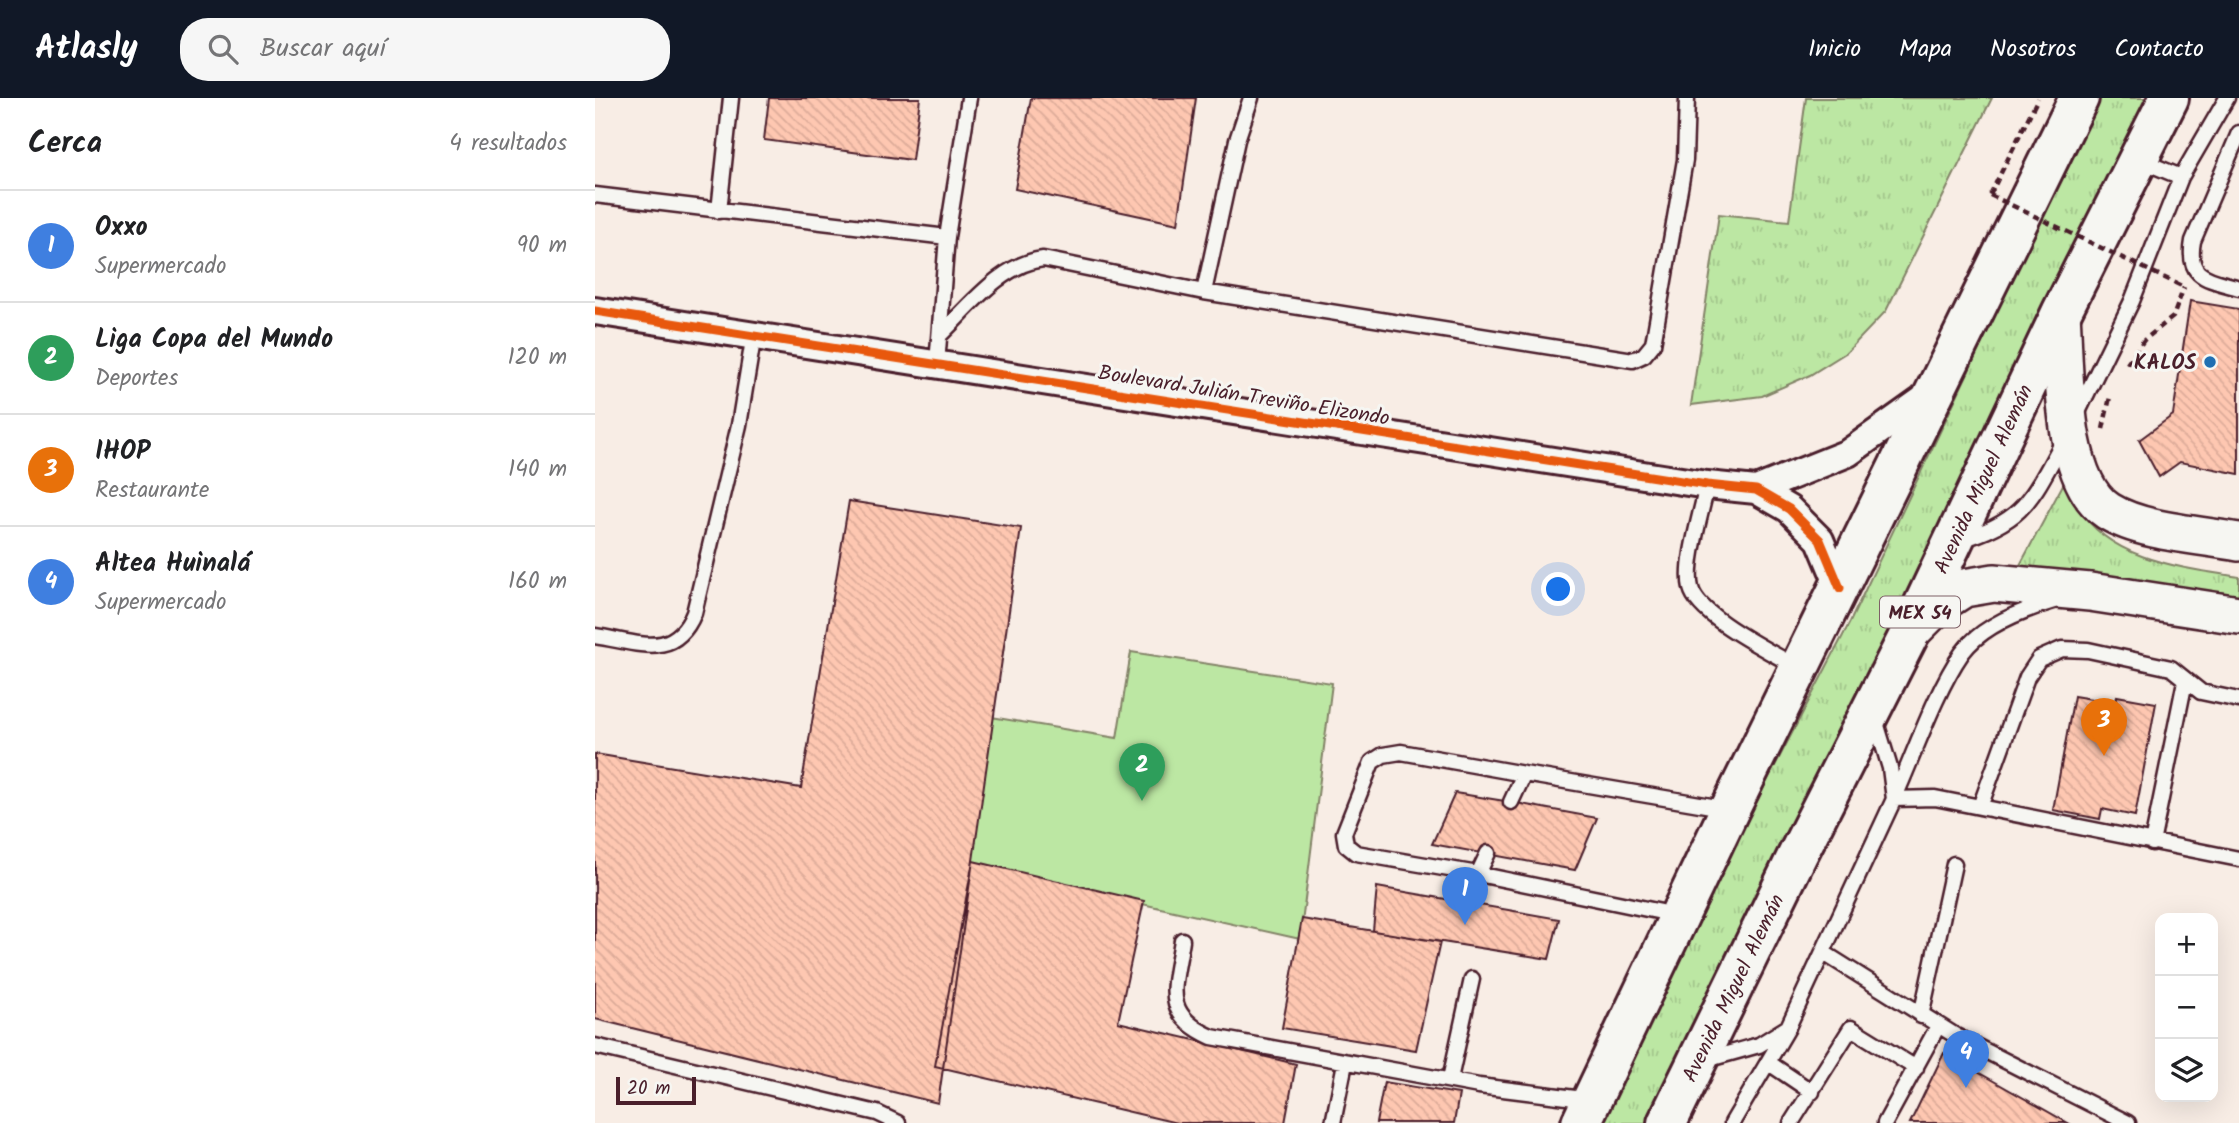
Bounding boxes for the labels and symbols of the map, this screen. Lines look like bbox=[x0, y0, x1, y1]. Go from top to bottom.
place label: KALOS bbox=[2134, 347, 2196, 380]
marker: KALOS bbox=[2202, 354, 2218, 370]
street label: Boulevard Julián Treviño Elizondo bbox=[1096, 357, 1392, 436]
street label: Avenida Miguel Alemán bbox=[1926, 379, 2043, 580]
your location bbox=[1541, 572, 1575, 606]
road number: MEX 54 bbox=[1880, 597, 1960, 628]
pin: 3 bbox=[2081, 698, 2127, 756]
pin: 2 bbox=[1119, 743, 1165, 801]
pin: 1 bbox=[1442, 867, 1488, 925]
street label: Avenida Miguel Alemán bbox=[1674, 889, 1794, 1088]
pin: 4 bbox=[1943, 1030, 1989, 1088]
scale bar bbox=[616, 1074, 697, 1106]

